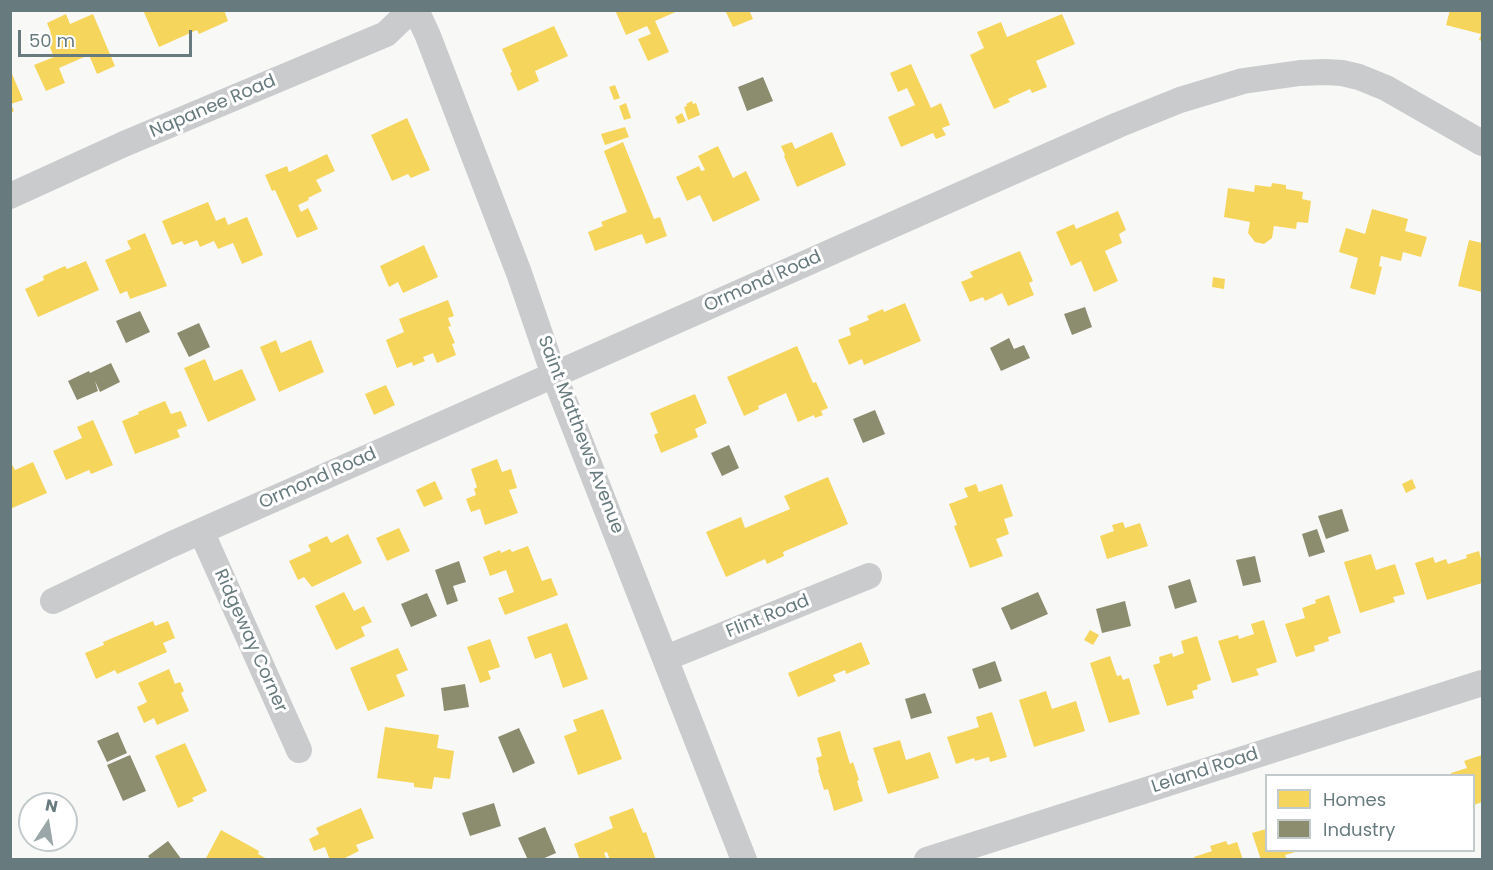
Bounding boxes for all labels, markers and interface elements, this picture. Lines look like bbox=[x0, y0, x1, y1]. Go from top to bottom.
scale bar bbox=[21, 18, 195, 56]
text: 50 m bbox=[29, 28, 75, 53]
street label: Napanee Road bbox=[147, 71, 279, 143]
street label: Ormond Road bbox=[701, 246, 825, 318]
street label: Saint Matthews Avenue bbox=[532, 333, 628, 537]
street label: Ormond Road bbox=[256, 443, 380, 515]
street label: Ridgeway Corner bbox=[209, 566, 291, 716]
street label: Flint Road bbox=[723, 591, 813, 643]
street label: Leland Road bbox=[1149, 744, 1261, 798]
legend bbox=[1265, 774, 1475, 852]
text: Homes bbox=[1323, 787, 1386, 812]
north arrow bbox=[18, 792, 78, 852]
text: N bbox=[43, 793, 60, 818]
text: Industry bbox=[1323, 817, 1395, 842]

